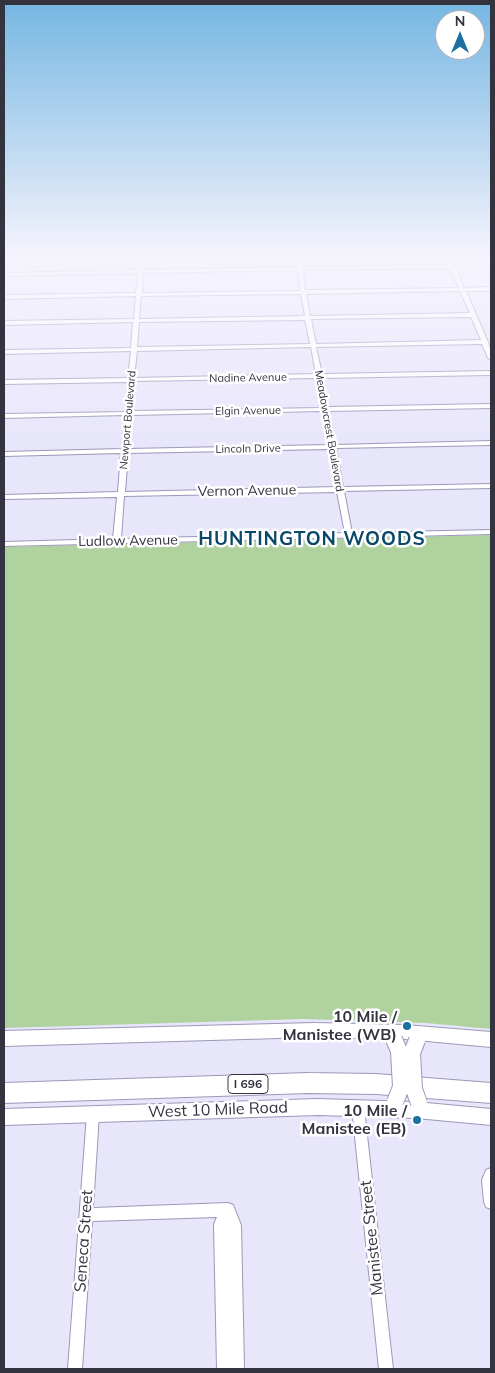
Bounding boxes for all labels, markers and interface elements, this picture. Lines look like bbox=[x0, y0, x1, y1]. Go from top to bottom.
north arrow bbox=[435, 10, 485, 60]
text: N bbox=[455, 12, 465, 30]
street label: Meadowcrest Boulevard bbox=[312, 369, 346, 493]
street label: Newport Boulevard bbox=[117, 370, 139, 470]
street label: Nadine Avenue bbox=[209, 371, 287, 385]
street label: Elgin Avenue bbox=[215, 404, 281, 418]
street label: Lincoln Drive bbox=[215, 442, 281, 456]
street label: Vernon Avenue bbox=[198, 482, 296, 500]
district label: HUNTINGTON WOODS bbox=[196, 528, 428, 550]
street label: Ludlow Avenue bbox=[78, 532, 178, 550]
place label: 10 Mile / Manistee (WB) bbox=[283, 1007, 397, 1045]
marker: 10 Mile / Manistee (WB) bbox=[401, 1020, 413, 1032]
road number: I 696 bbox=[228, 1074, 268, 1094]
street label: West 10 Mile Road bbox=[148, 1098, 288, 1122]
place label: 10 Mile / Manistee (EB) bbox=[302, 1101, 407, 1139]
marker: 10 Mile / Manistee (EB) bbox=[411, 1114, 423, 1126]
street label: Manistee Street bbox=[356, 1179, 388, 1297]
street label: Seneca Street bbox=[71, 1189, 97, 1293]

